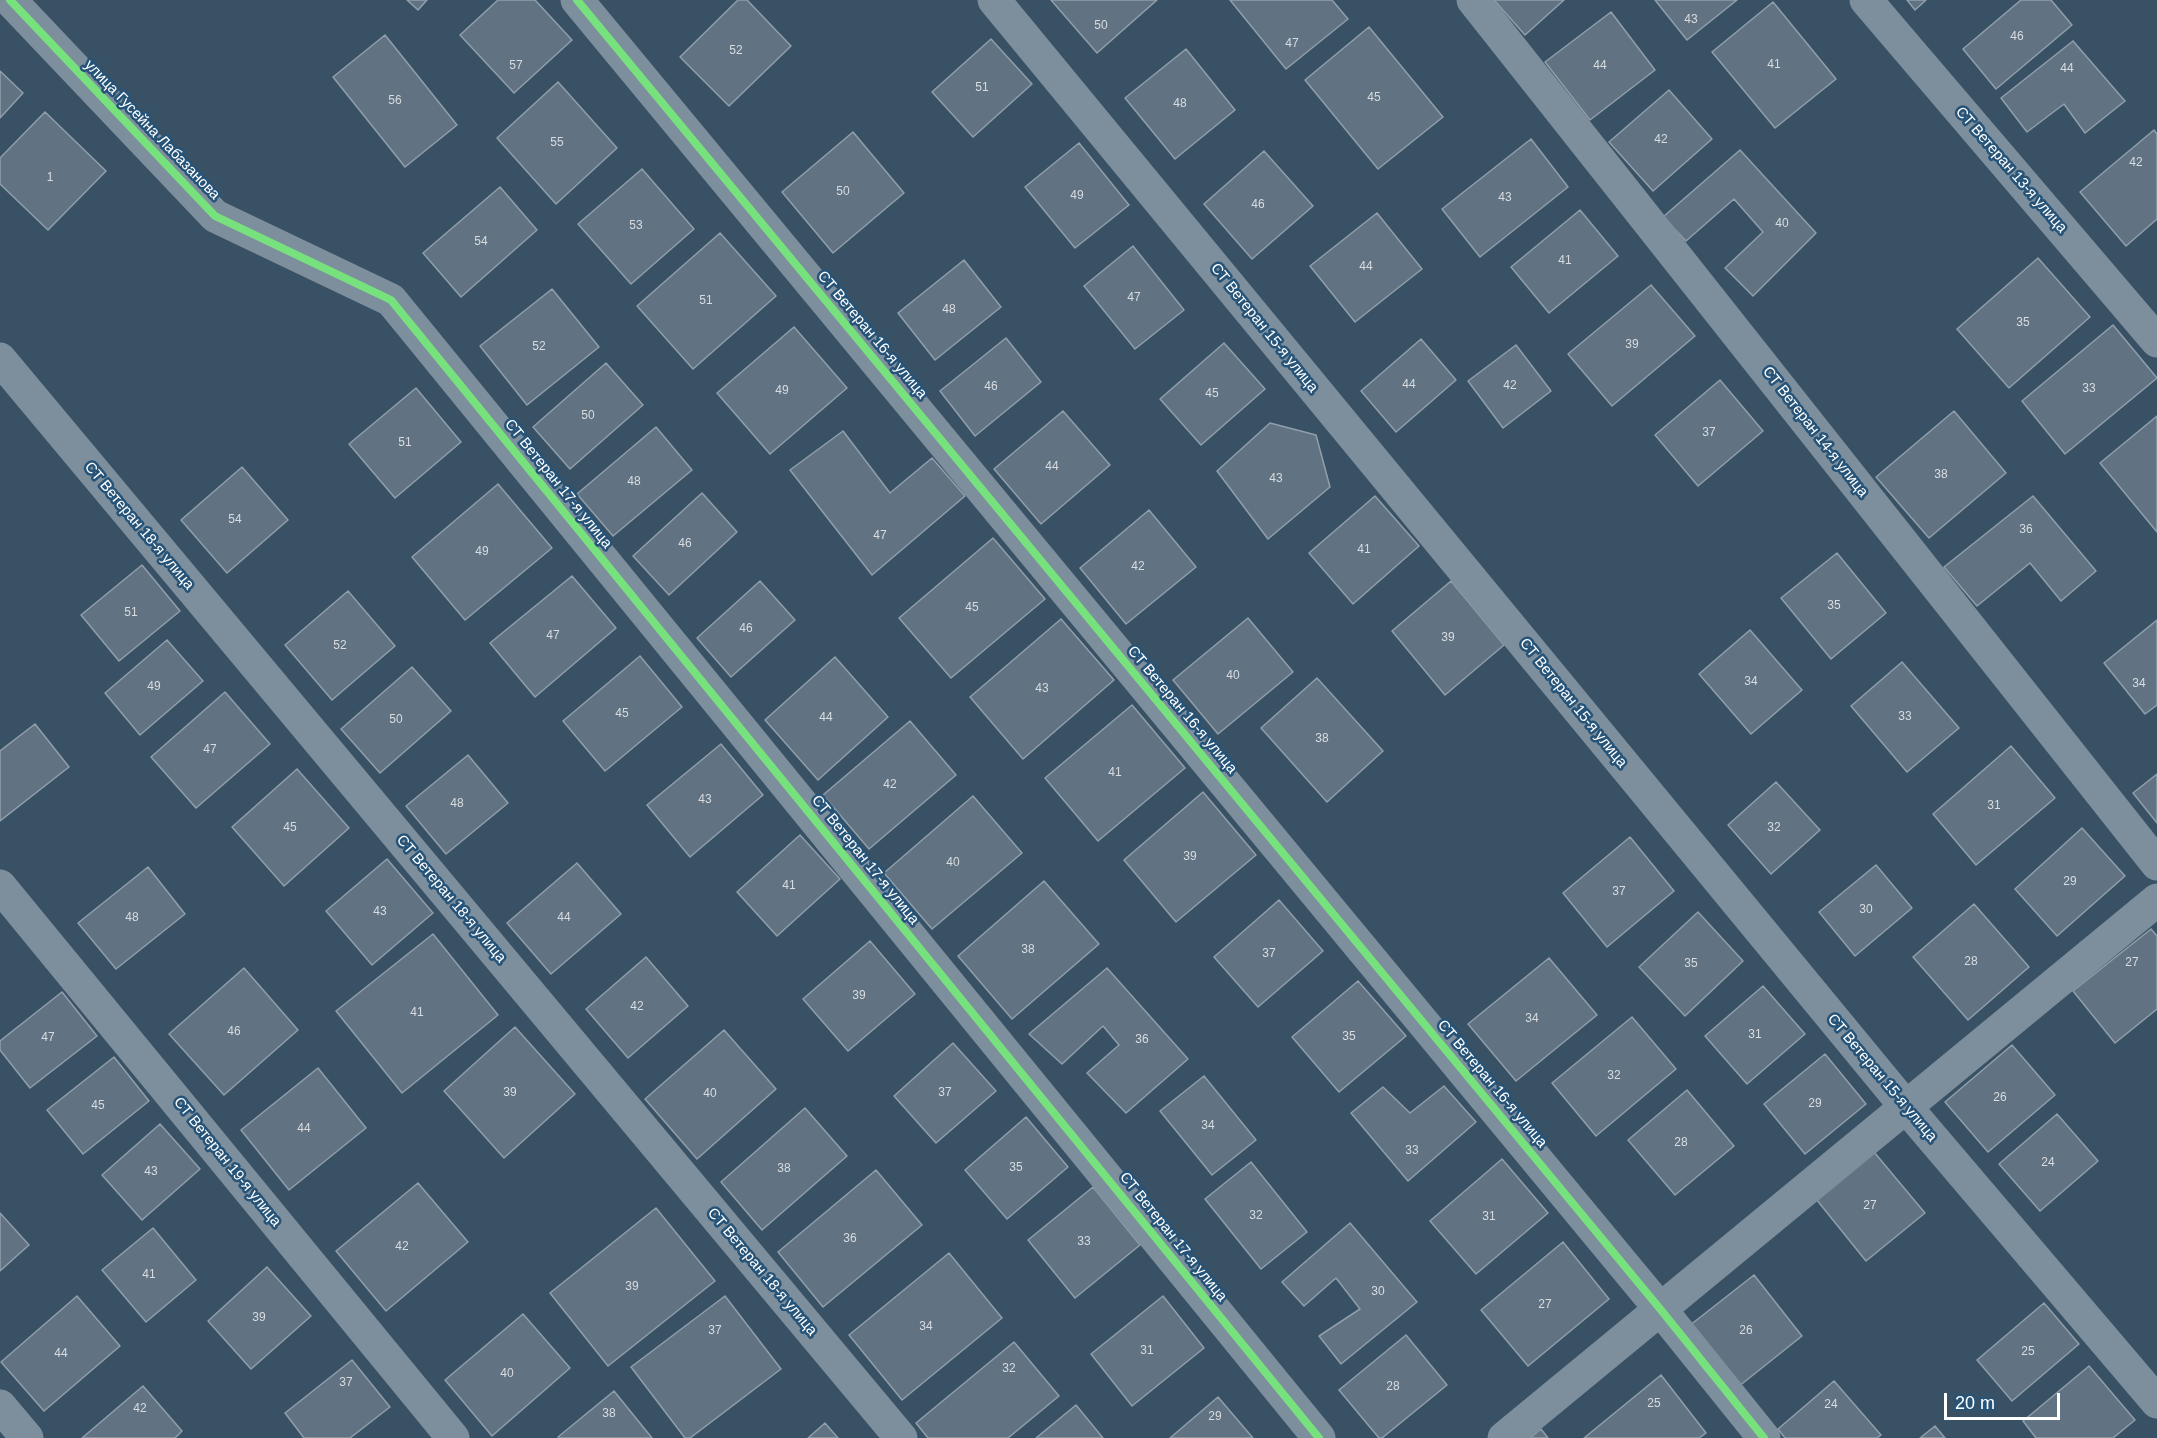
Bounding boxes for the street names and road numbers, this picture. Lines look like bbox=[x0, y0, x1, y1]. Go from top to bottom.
street label: улица Гусейна Лабазанова bbox=[80, 56, 224, 204]
street label: СТ Ветеран 13-я улица bbox=[1951, 103, 2071, 237]
street label: СТ Ветеран 15-я улица bbox=[1206, 260, 1322, 396]
street label: СТ Ветеран 16-я улица bbox=[813, 268, 931, 402]
street label: СТ Ветеран 14-я улица bbox=[1758, 363, 1872, 501]
street label: СТ Ветеран 17-я улица bbox=[500, 416, 616, 552]
street label: СТ Ветеран 18-я улица bbox=[80, 459, 198, 593]
street label: СТ Ветеран 15-я улица bbox=[1515, 635, 1631, 771]
street label: СТ Ветеран 16-я улица bbox=[1123, 643, 1241, 777]
street label: СТ Ветеран 17-я улица bbox=[807, 792, 923, 928]
street label: СТ Ветеран 18-я улица bbox=[392, 832, 510, 966]
street label: СТ Ветеран 15-я улица bbox=[1823, 1011, 1941, 1145]
street label: СТ Ветеран 16-я улица bbox=[1433, 1017, 1551, 1151]
street label: СТ Ветеран 19-я улица bbox=[169, 1094, 285, 1230]
street label: СТ Ветеран 17-я улица bbox=[1115, 1169, 1231, 1305]
street label: СТ Ветеран 18-я улица bbox=[703, 1205, 821, 1339]

